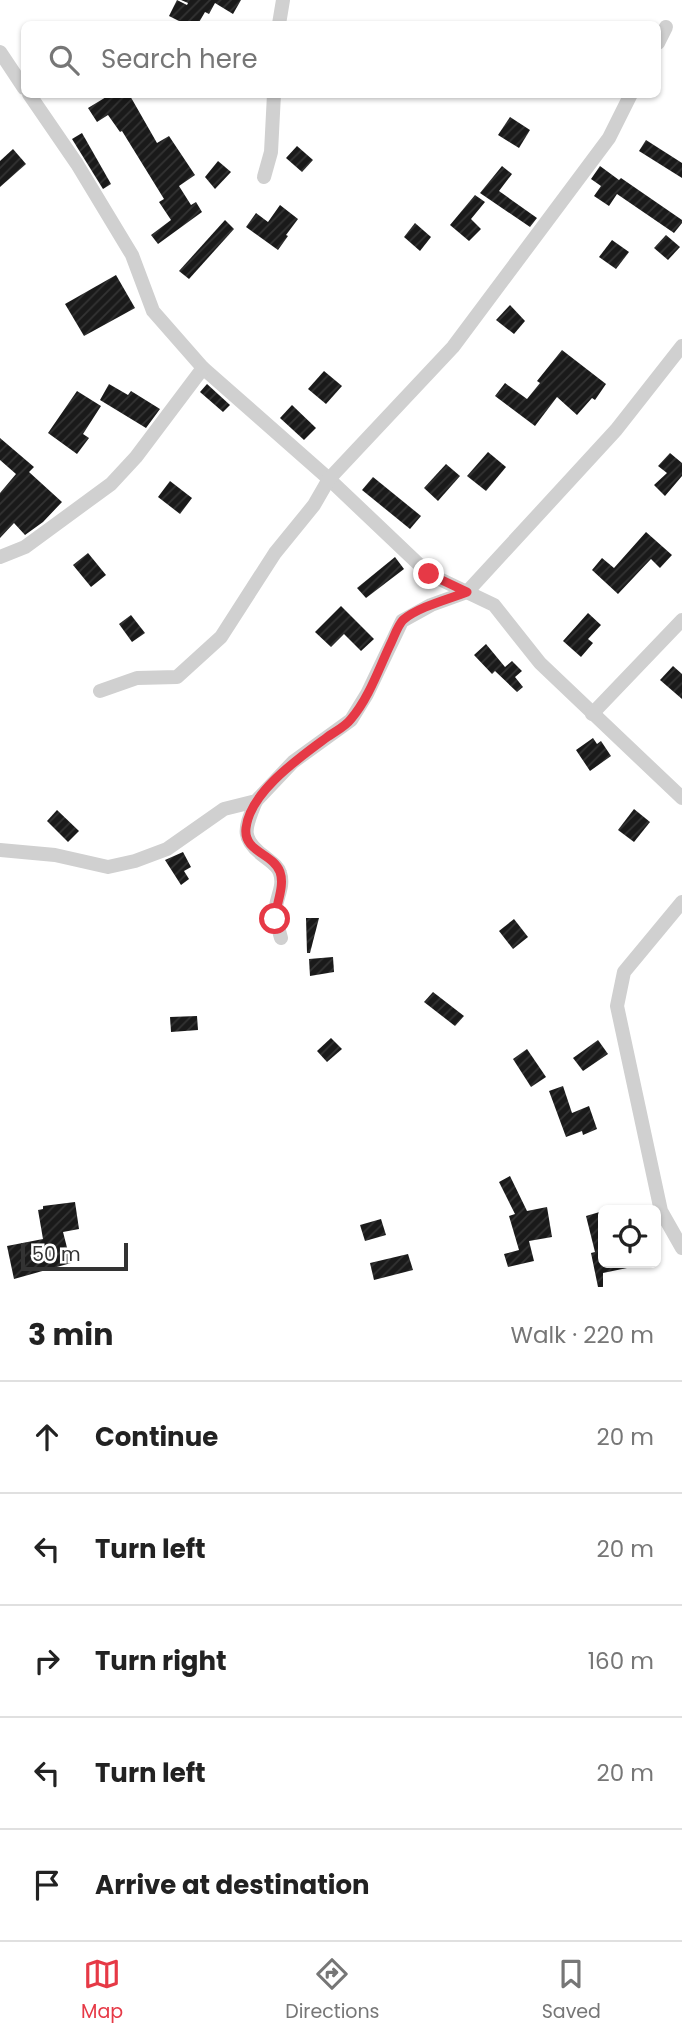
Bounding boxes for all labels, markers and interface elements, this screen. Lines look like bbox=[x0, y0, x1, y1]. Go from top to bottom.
search box bbox=[21, 21, 661, 98]
icon: search bbox=[45, 41, 83, 79]
text: Search here bbox=[101, 41, 258, 77]
route end bbox=[413, 558, 444, 589]
route start bbox=[259, 903, 290, 934]
map controls bbox=[598, 1205, 661, 1268]
button: locate bbox=[598, 1205, 661, 1268]
scale bar bbox=[21, 1240, 128, 1272]
text: 50 m bbox=[32, 1241, 81, 1268]
text: 3 min bbox=[28, 1313, 113, 1356]
text: Walk · 220 m bbox=[511, 1319, 654, 1351]
icon: ahead bbox=[28, 1418, 66, 1456]
text: Continue bbox=[95, 1419, 218, 1455]
text: 20 m bbox=[596, 1421, 654, 1453]
icon: left bbox=[28, 1530, 66, 1568]
text: Turn left bbox=[95, 1531, 206, 1567]
text: 20 m bbox=[596, 1533, 654, 1565]
icon: right bbox=[28, 1642, 66, 1680]
text: Turn right bbox=[95, 1643, 227, 1679]
text: 160 m bbox=[588, 1645, 654, 1677]
icon: left bbox=[28, 1754, 66, 1792]
text: Turn left bbox=[95, 1755, 206, 1791]
text: 20 m bbox=[596, 1757, 654, 1789]
icon: arrive bbox=[28, 1866, 66, 1904]
text: Arrive at destination bbox=[95, 1867, 370, 1903]
tab: Map bbox=[81, 1955, 123, 2026]
tab: Directions bbox=[285, 1955, 380, 2026]
tab: Saved bbox=[542, 1955, 601, 2026]

